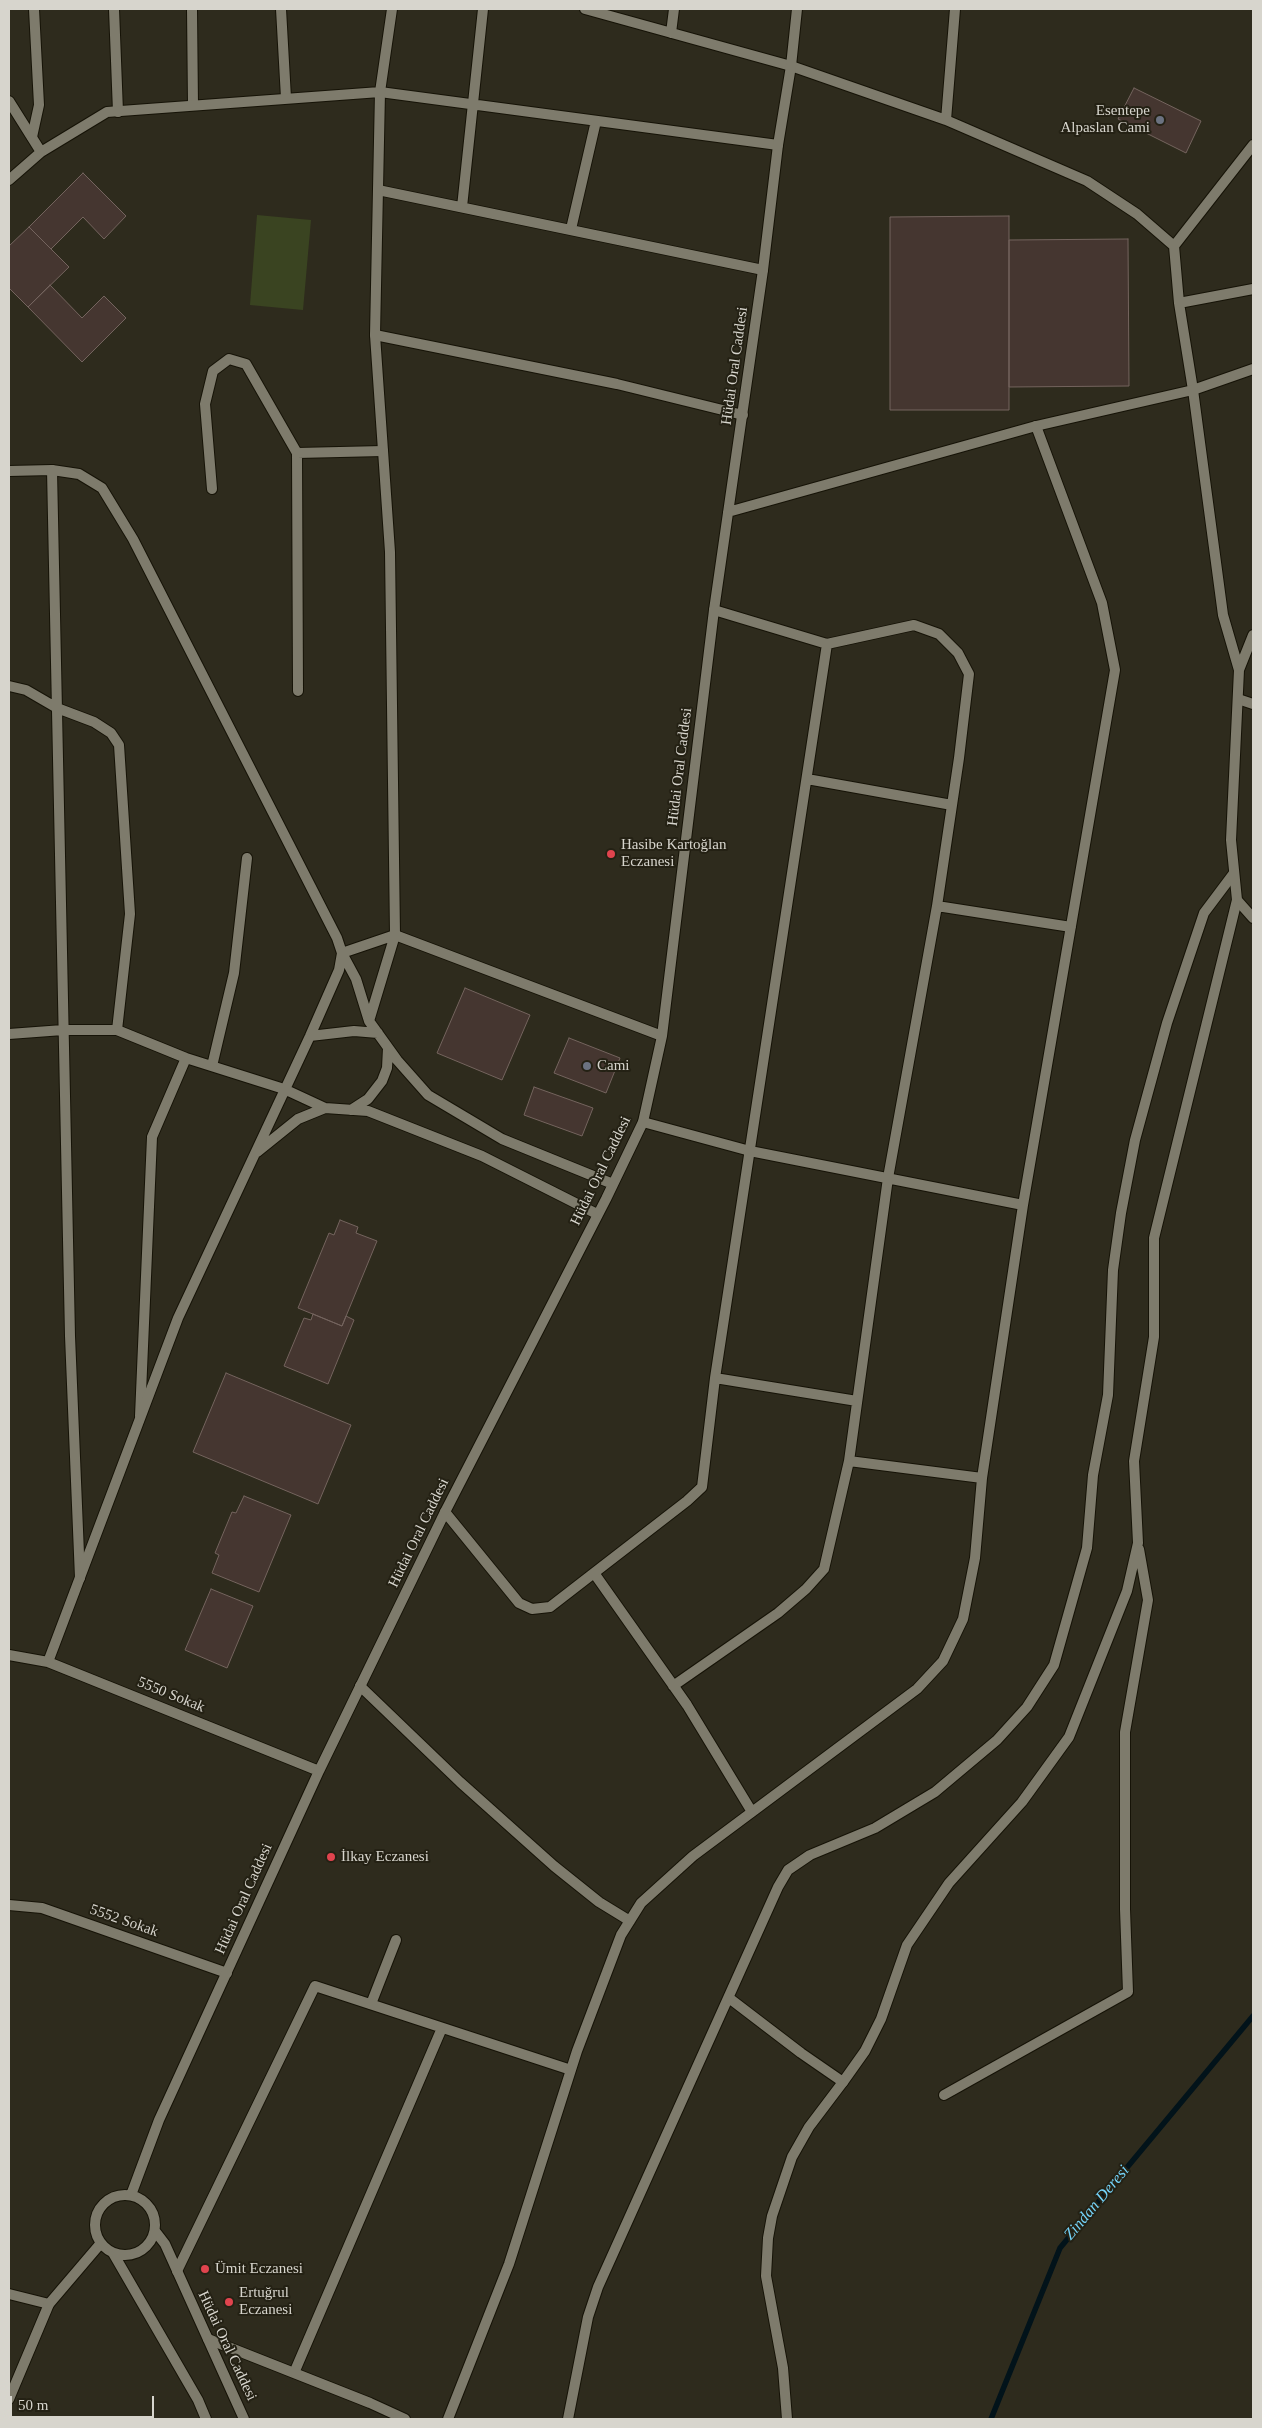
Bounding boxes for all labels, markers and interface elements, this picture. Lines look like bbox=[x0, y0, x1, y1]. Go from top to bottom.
place label: Esentepe Alpaslan Cami bbox=[1060, 102, 1150, 137]
marker: Esentepe Alpaslan Cami bbox=[1154, 114, 1166, 126]
street label: Hüdai Oral Caddesi bbox=[718, 306, 752, 426]
street label: Hüdai Oral Caddesi bbox=[664, 707, 696, 827]
place label: Hasibe Kartoğlan Eczanesi bbox=[621, 836, 726, 871]
marker: Hasibe Kartoğlan Eczanesi bbox=[605, 848, 617, 860]
place label: Cami bbox=[597, 1057, 629, 1075]
marker: Cami bbox=[581, 1060, 593, 1072]
street label: Hüdai Oral Caddesi bbox=[567, 1114, 635, 1228]
street label: Hüdai Oral Caddesi bbox=[385, 1476, 453, 1590]
street label: 5550 Sokak bbox=[135, 1673, 207, 1717]
street label: Hüdai Oral Caddesi bbox=[212, 1841, 276, 1957]
place label: İlkay Eczanesi bbox=[341, 1848, 429, 1866]
marker: İlkay Eczanesi bbox=[325, 1851, 337, 1863]
street label: 5552 Sokak bbox=[87, 1901, 161, 1941]
water label: Zindan Deresi bbox=[1060, 2162, 1134, 2244]
place label: Ümit Eczanesi bbox=[215, 2260, 303, 2278]
marker: Ümit Eczanesi bbox=[199, 2263, 211, 2275]
place label: Ertuğrul Eczanesi bbox=[239, 2284, 292, 2319]
street label: Hüdai Oral Caddesi bbox=[194, 2288, 260, 2404]
marker: Ertuğrul Eczanesi bbox=[223, 2296, 235, 2308]
scale bar bbox=[12, 2386, 156, 2418]
text: 50 m bbox=[18, 2397, 48, 2413]

